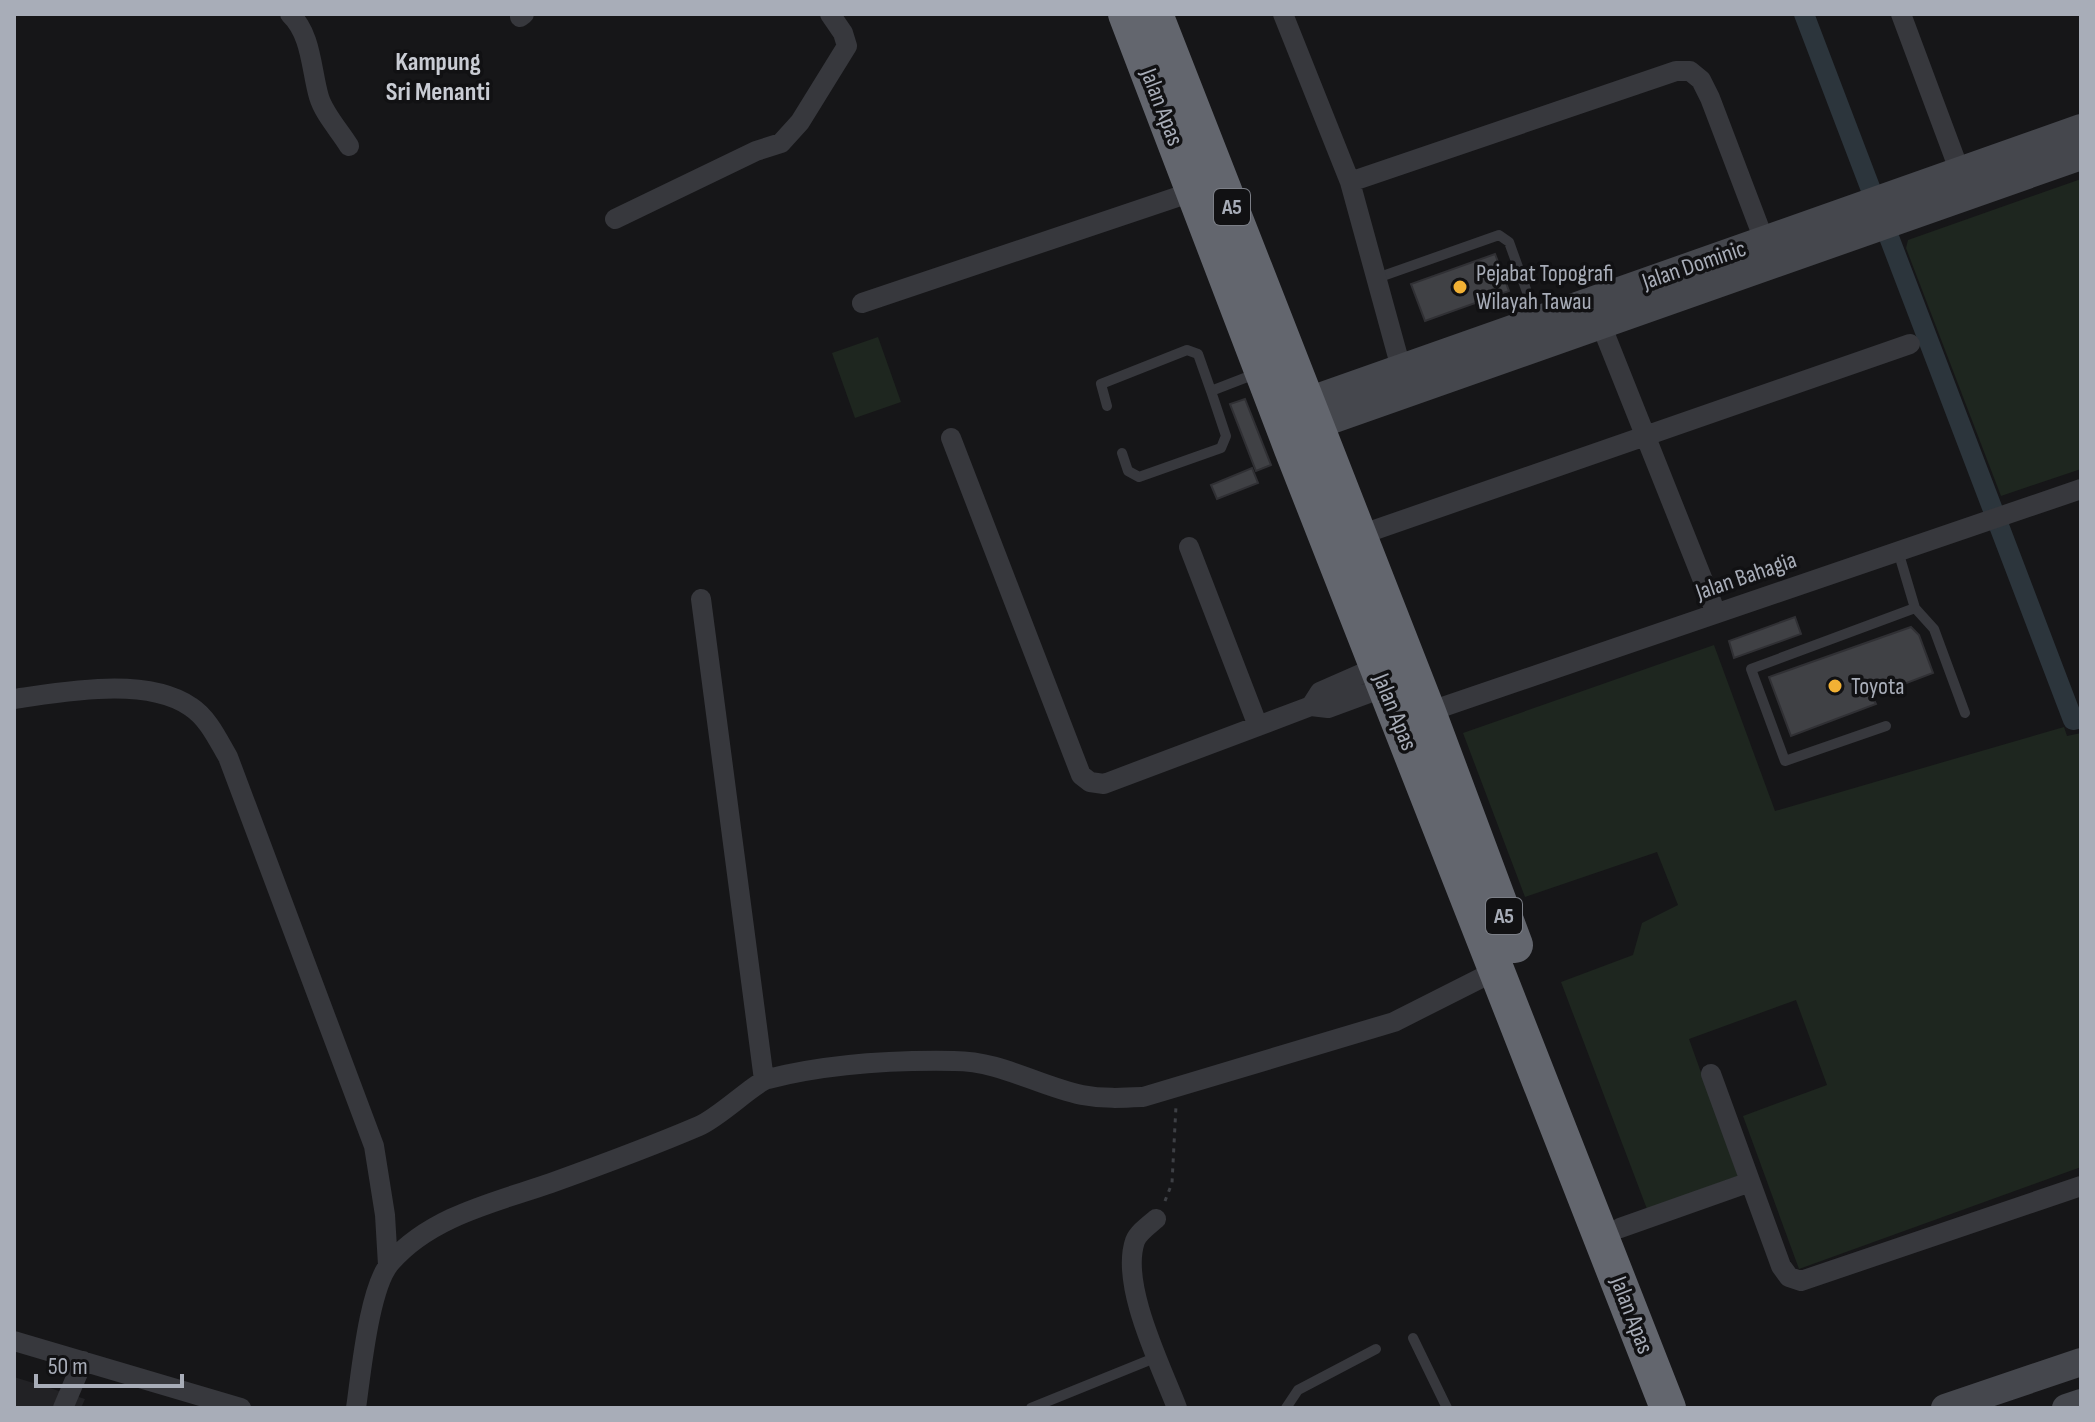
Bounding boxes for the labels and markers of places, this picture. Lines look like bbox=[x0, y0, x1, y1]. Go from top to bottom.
place label: Pejabat Topografi Wilayah Tawau bbox=[1476, 259, 1613, 316]
marker: Pejabat Topografi Wilayah Tawau bbox=[1451, 278, 1469, 296]
place label: Toyota bbox=[1851, 672, 1904, 701]
marker: Toyota bbox=[1826, 677, 1844, 695]

